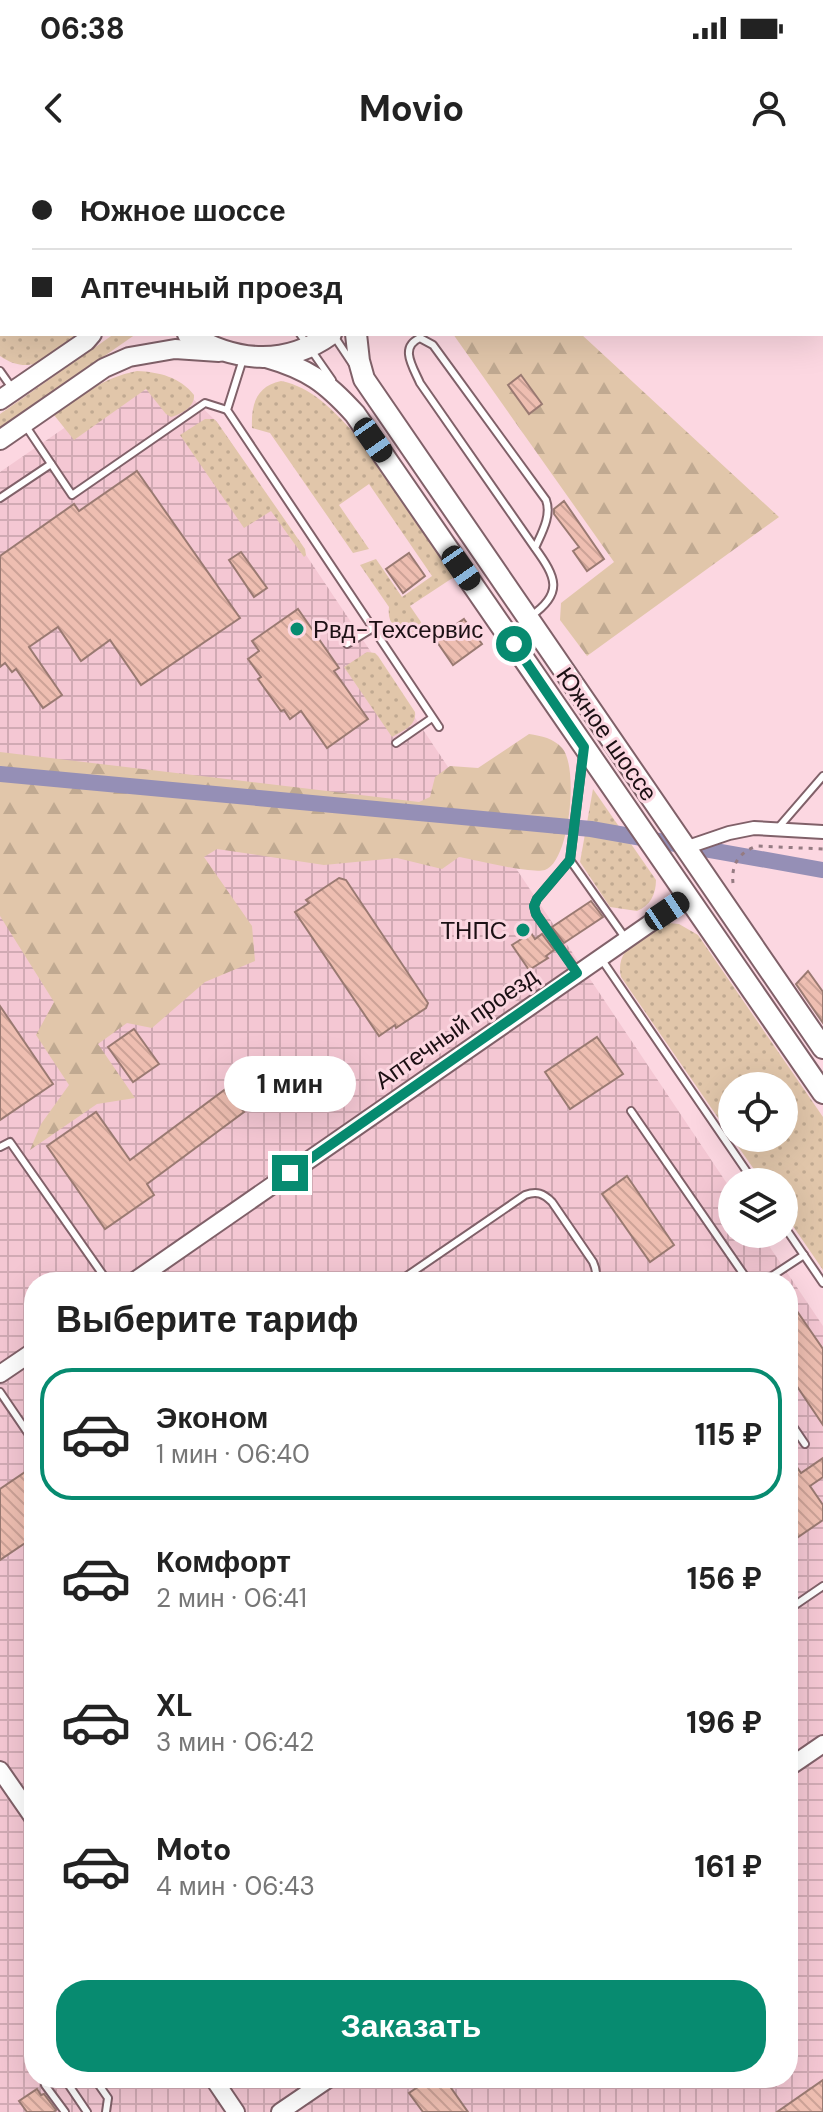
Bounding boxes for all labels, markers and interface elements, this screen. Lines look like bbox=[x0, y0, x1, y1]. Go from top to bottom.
text: 06:38 bbox=[40, 9, 125, 48]
text: Movio bbox=[359, 85, 464, 132]
icon: back bbox=[32, 86, 76, 130]
icon: person bbox=[747, 86, 791, 130]
text: Южное шоссе bbox=[80, 191, 286, 230]
text: Аптечный проезд bbox=[80, 268, 342, 307]
car bbox=[349, 413, 397, 467]
car bbox=[437, 541, 485, 595]
place label: Рвд-Техсервис bbox=[313, 614, 483, 645]
marker: Рвд-Техсервис bbox=[288, 620, 306, 638]
route start bbox=[496, 626, 532, 662]
street label: Южное шоссе bbox=[549, 661, 665, 807]
car bbox=[640, 888, 694, 934]
place label: ТНПС bbox=[440, 915, 507, 946]
marker: ТНПС bbox=[514, 921, 532, 939]
street label: Аптечный проезд bbox=[368, 960, 544, 1096]
callout: 1 мин bbox=[224, 1057, 356, 1113]
text: 1 мин bbox=[257, 1067, 323, 1101]
map controls bbox=[718, 1072, 798, 1248]
button: locate bbox=[718, 1072, 798, 1152]
route end bbox=[272, 1155, 308, 1191]
button: layers bbox=[718, 1168, 798, 1248]
text: Выберите тариф bbox=[56, 1296, 359, 1343]
icon: car bbox=[60, 1398, 132, 1470]
text: Эконом bbox=[156, 1398, 269, 1437]
text: 115 ₽ bbox=[695, 1415, 762, 1454]
text: 1 мин · 06:40 bbox=[156, 1437, 310, 1471]
icon: car bbox=[60, 1542, 132, 1614]
text: Комфорт bbox=[156, 1542, 291, 1581]
text: 156 ₽ bbox=[687, 1559, 762, 1598]
text: 2 мин · 06:41 bbox=[156, 1581, 307, 1615]
icon: car bbox=[60, 1686, 132, 1758]
text: XL bbox=[156, 1686, 193, 1725]
text: 196 ₽ bbox=[686, 1703, 762, 1742]
text: 3 мин · 06:42 bbox=[156, 1725, 314, 1759]
icon: car bbox=[60, 1830, 132, 1902]
text: Moto bbox=[156, 1830, 231, 1869]
text: 161 ₽ bbox=[694, 1847, 762, 1886]
text: 4 мин · 06:43 bbox=[156, 1869, 315, 1903]
button: Заказать bbox=[56, 1980, 766, 2072]

